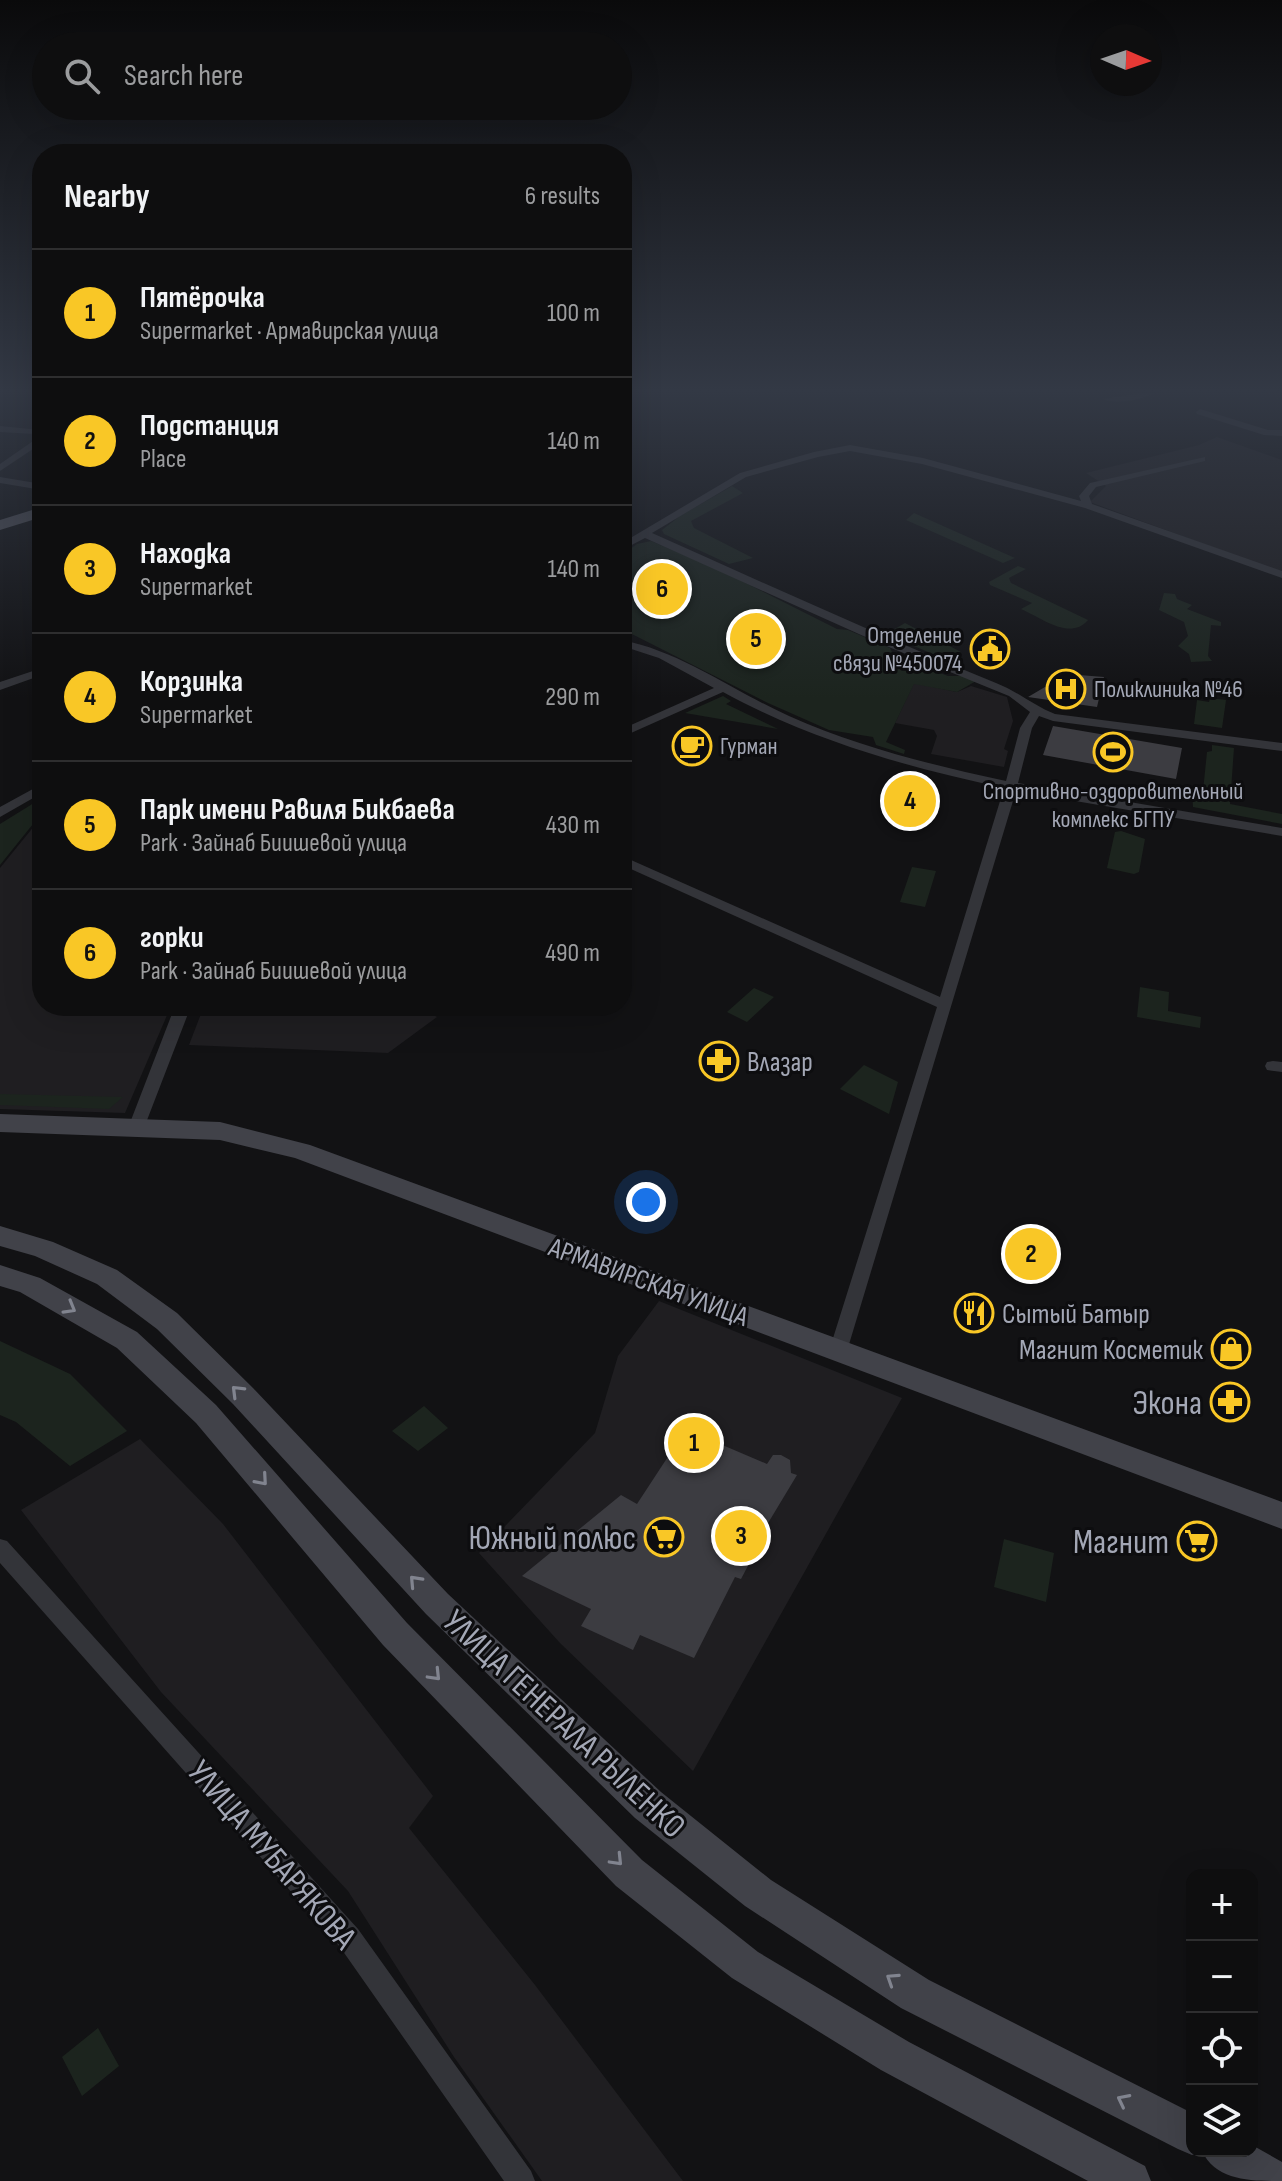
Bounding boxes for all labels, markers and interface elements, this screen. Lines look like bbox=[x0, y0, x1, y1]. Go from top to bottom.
north arrow bbox=[1090, 24, 1162, 96]
search box bbox=[32, 32, 632, 120]
icon: search bbox=[60, 54, 104, 98]
text: Search here bbox=[124, 58, 243, 94]
text: Nearby bbox=[64, 176, 150, 217]
text: 6 results bbox=[525, 181, 600, 212]
text: Пятёрочка bbox=[140, 280, 265, 316]
text: 1 bbox=[85, 298, 95, 329]
text: 100 m bbox=[547, 298, 600, 329]
text: Supermarket · Армавирская улица bbox=[140, 316, 439, 347]
text: Подстанция bbox=[140, 408, 279, 444]
text: 2 bbox=[84, 426, 96, 457]
text: 140 m bbox=[548, 426, 600, 457]
text: Place bbox=[140, 444, 187, 475]
text: Находка bbox=[140, 536, 231, 572]
text: 3 bbox=[84, 554, 96, 585]
text: 140 m bbox=[548, 554, 600, 585]
pin: 6 bbox=[636, 559, 688, 619]
text: Supermarket bbox=[140, 572, 253, 603]
pin: 5 bbox=[730, 609, 782, 669]
place label: Отделение связи №450074 bbox=[833, 621, 962, 678]
public building icon: Отделение связи №450074 bbox=[969, 628, 1011, 670]
text: Корзинка bbox=[140, 664, 243, 700]
hospital icon: Поликлиника №46 bbox=[1045, 668, 1087, 710]
place label: Поликлиника №46 bbox=[1094, 675, 1243, 704]
text: 4 bbox=[84, 682, 96, 713]
text: 290 m bbox=[545, 682, 600, 713]
text: Supermarket bbox=[140, 700, 253, 731]
cafe icon: Гурман bbox=[671, 725, 713, 767]
sports icon: Спортивно-оздоровительный комплекс БГПУ bbox=[1092, 731, 1134, 773]
place label: Гурман bbox=[720, 732, 778, 761]
pin: 4 bbox=[884, 771, 936, 831]
place label: Спортивно-оздоровительный комплекс БГПУ bbox=[983, 777, 1243, 834]
text: Парк имени Равиля Бикбаева bbox=[140, 792, 455, 828]
text: 5 bbox=[84, 810, 96, 841]
text: 430 m bbox=[546, 810, 600, 841]
text: Park · Зайнаб Биишевой улица bbox=[140, 828, 407, 859]
text: горки bbox=[140, 920, 204, 956]
text: 6 bbox=[84, 938, 96, 969]
text: 490 m bbox=[545, 938, 600, 969]
text: Park · Зайнаб Биишевой улица bbox=[140, 956, 407, 987]
pharmacy icon: Влазар bbox=[698, 1040, 740, 1082]
place label: Влазар bbox=[747, 1046, 813, 1079]
your location bbox=[626, 1182, 666, 1222]
pin: 2 bbox=[1005, 1224, 1057, 1284]
street label: АРМАВИРСКАЯ УЛИЦА bbox=[543, 1231, 754, 1334]
restaurant icon: Сытый Батыр bbox=[953, 1292, 995, 1334]
one-way arrow bbox=[61, 1298, 76, 1314]
place label: Сытый Батыр bbox=[1002, 1298, 1150, 1331]
shop icon: Магнит Косметик bbox=[1210, 1328, 1252, 1370]
place label: Магнит Косметик bbox=[1019, 1334, 1203, 1367]
pharmacy icon: Экона bbox=[1209, 1381, 1251, 1423]
place label: Экона bbox=[1132, 1383, 1202, 1424]
one-way arrow bbox=[232, 1386, 247, 1400]
pin: 1 bbox=[668, 1413, 720, 1473]
one-way arrow bbox=[253, 1471, 267, 1485]
pin: 3 bbox=[715, 1506, 767, 1566]
supermarket icon: Южный полюс bbox=[643, 1516, 685, 1558]
place label: Южный полюс bbox=[468, 1518, 636, 1559]
supermarket icon: Магнит bbox=[1176, 1520, 1218, 1562]
place label: Магнит bbox=[1073, 1522, 1169, 1563]
one-way arrow bbox=[410, 1575, 424, 1590]
street label: УЛИЦА ГЕНЕРАЛА РЫЛЕНКО bbox=[434, 1601, 694, 1847]
one-way arrow bbox=[425, 1666, 440, 1680]
street label: УЛИЦА МУБАРЯКОВА bbox=[179, 1752, 365, 1958]
one-way arrow bbox=[607, 1851, 622, 1865]
map controls bbox=[1186, 1869, 1258, 2157]
button: + bbox=[1186, 1869, 1258, 1941]
button: − bbox=[1186, 1941, 1258, 2013]
one-way arrow bbox=[886, 1974, 901, 1989]
button: locate bbox=[1186, 2013, 1258, 2085]
button: layers bbox=[1186, 2085, 1258, 2157]
one-way arrow bbox=[1116, 2094, 1131, 2109]

